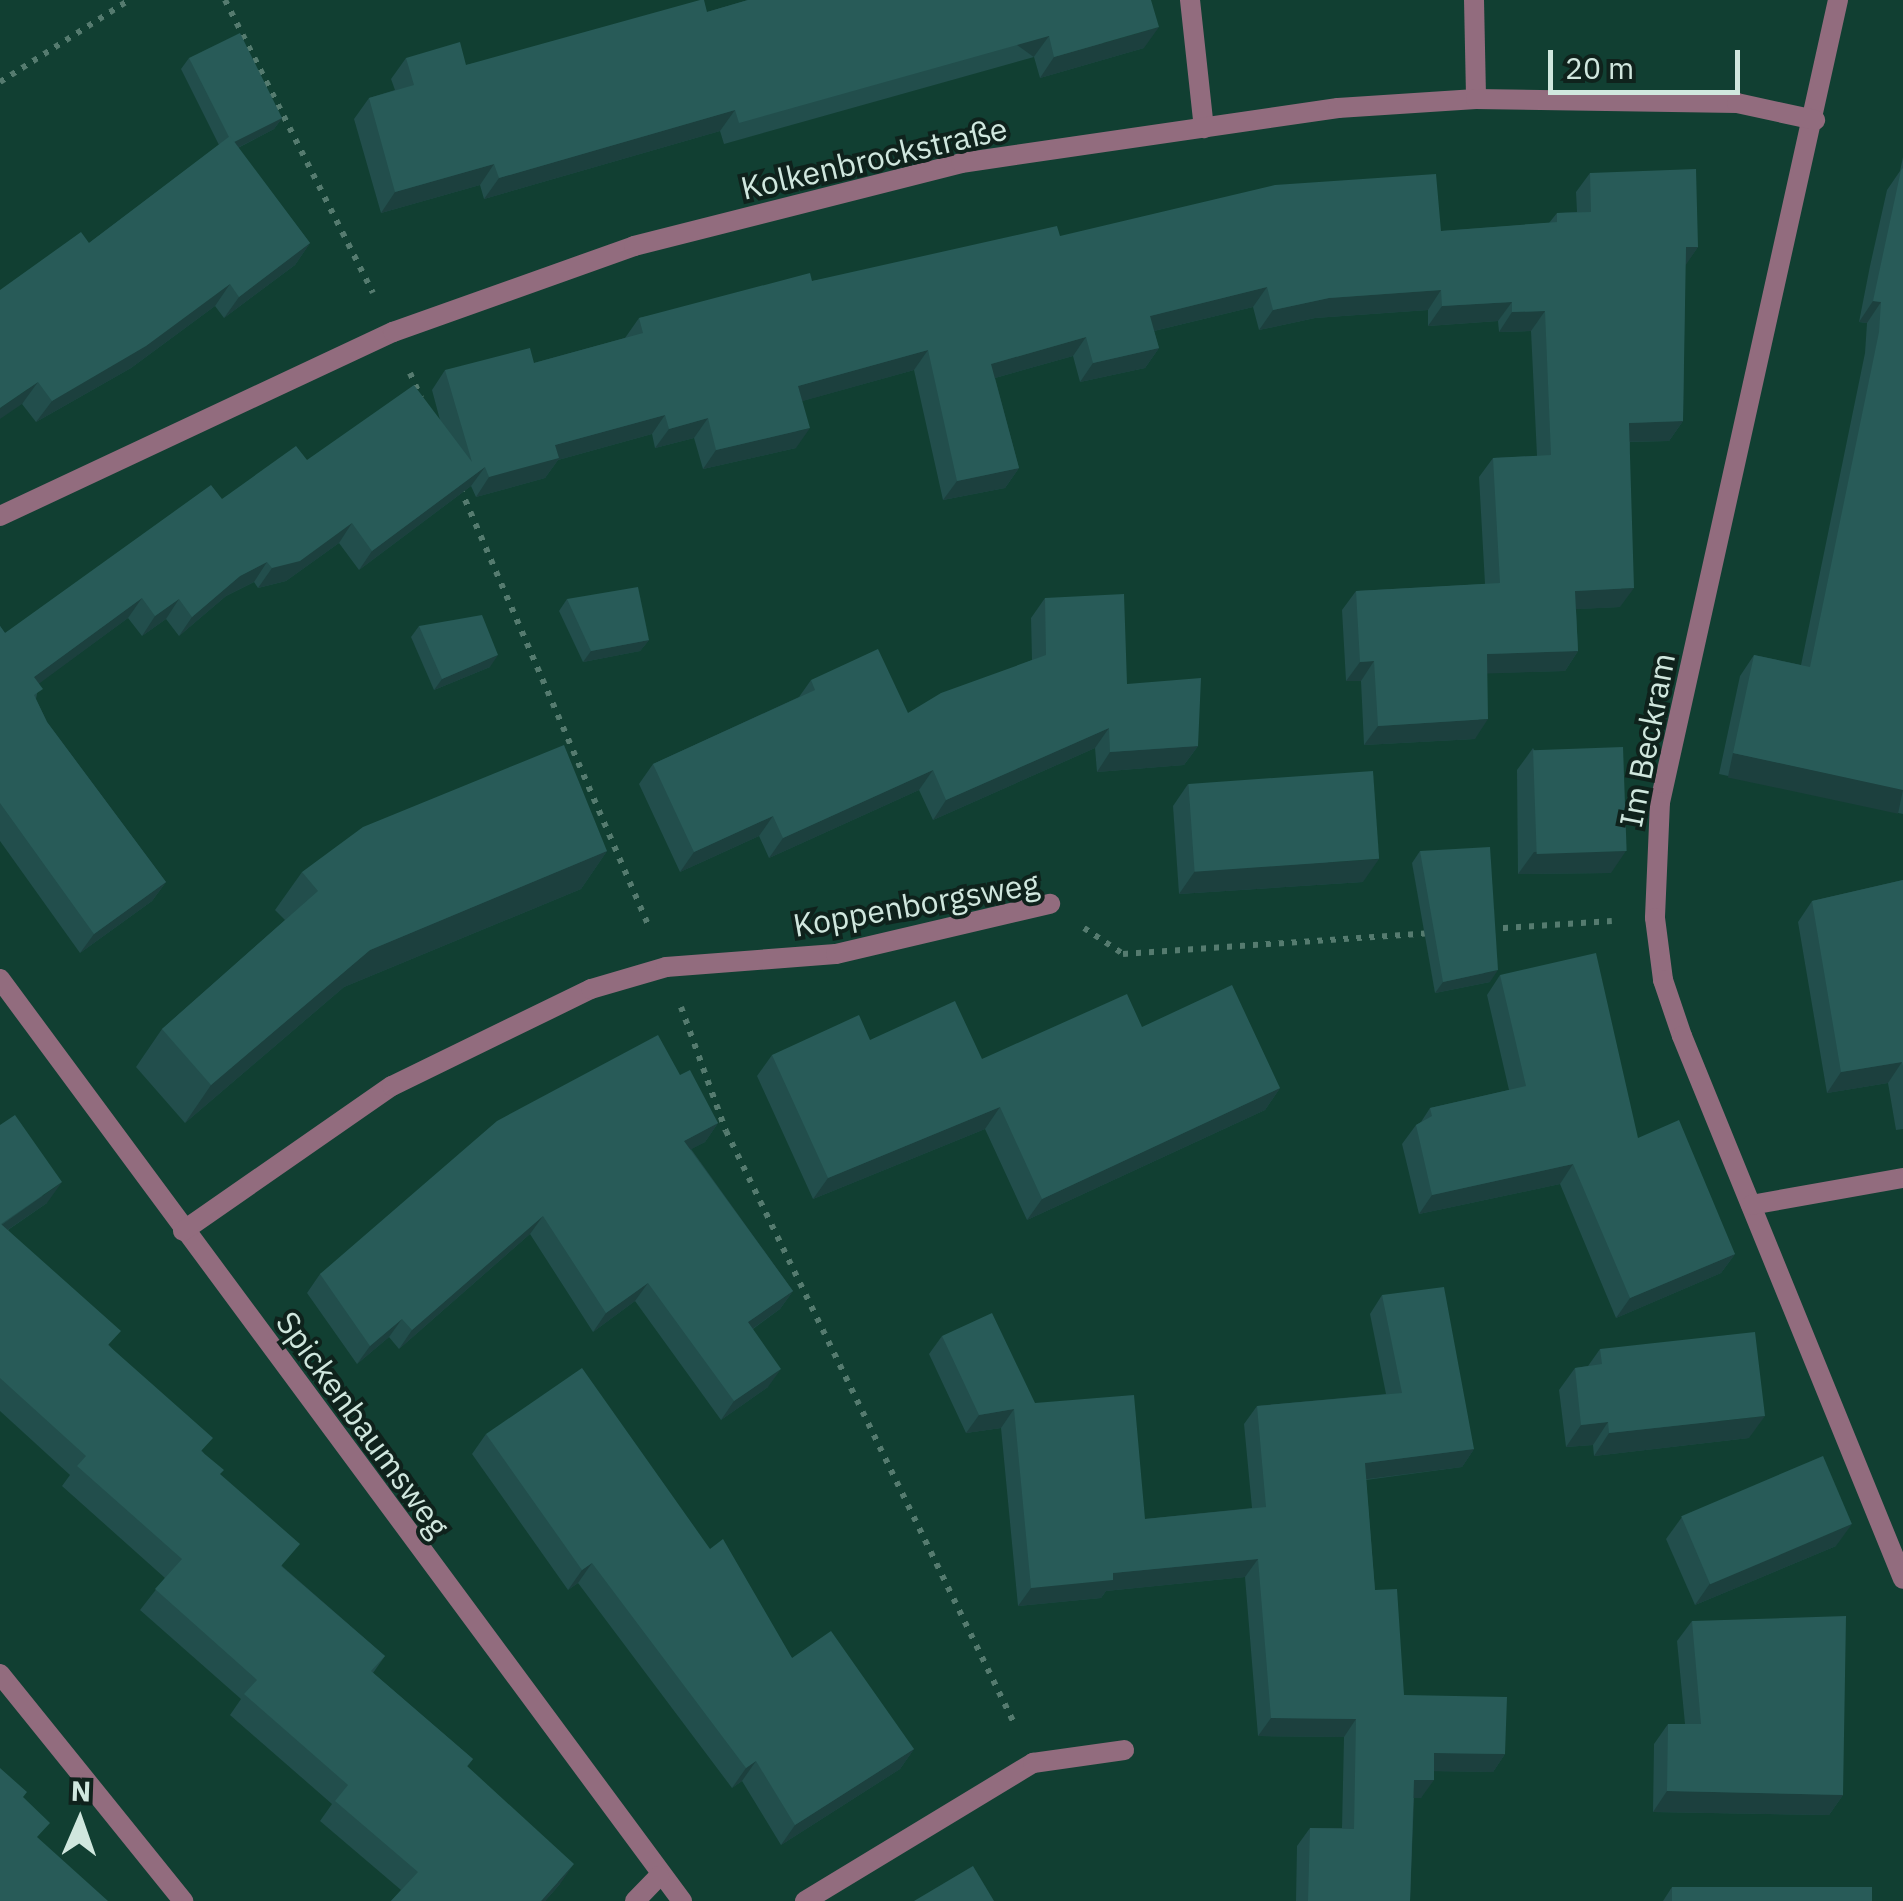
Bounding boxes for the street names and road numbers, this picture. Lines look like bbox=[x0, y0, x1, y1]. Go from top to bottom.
street label: Kolkenbrockstraße bbox=[737, 109, 1011, 207]
street label: Im Beckram bbox=[1611, 650, 1683, 830]
street label: Koppenborgsweg bbox=[790, 863, 1042, 945]
street label: Spickenbaumsweg bbox=[268, 1304, 458, 1544]

